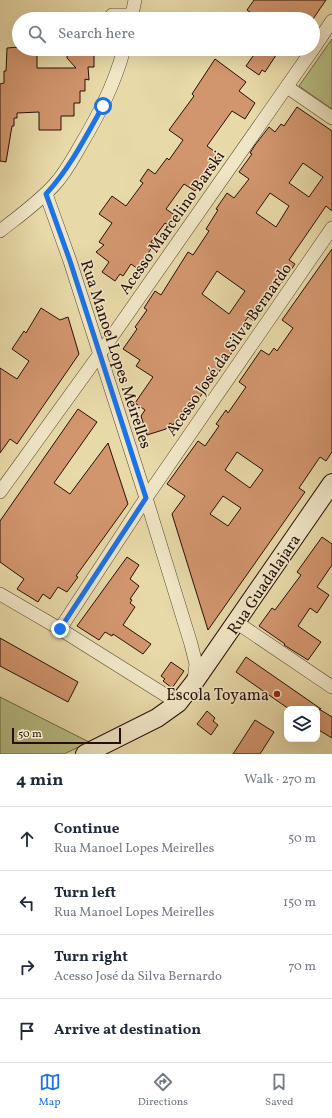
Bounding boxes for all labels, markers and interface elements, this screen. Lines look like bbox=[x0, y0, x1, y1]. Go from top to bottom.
search box bbox=[12, 12, 320, 56]
icon: search bbox=[26, 23, 48, 45]
text: Search here bbox=[58, 24, 135, 45]
route start bbox=[94, 97, 112, 115]
street label: Acesso Marcelino Barski bbox=[115, 147, 231, 300]
street label: Rua Manoel Lopes Meirelles bbox=[74, 257, 156, 452]
street label: Acesso José da Silva Bernardo bbox=[161, 259, 298, 441]
street label: Rua Guadalajara bbox=[223, 531, 306, 640]
route end bbox=[51, 620, 69, 638]
place label: Escola Toyama bbox=[166, 685, 269, 707]
marker: Escola Toyama bbox=[272, 689, 282, 699]
map controls bbox=[284, 706, 320, 742]
button: layers bbox=[284, 706, 320, 742]
scale bar bbox=[12, 726, 121, 745]
text: 50 m bbox=[18, 727, 42, 742]
text: 4 min bbox=[16, 769, 63, 792]
text: Walk · 270 m bbox=[244, 771, 316, 789]
text: Continue bbox=[54, 819, 119, 840]
icon: ahead bbox=[16, 828, 38, 850]
text: 50 m bbox=[288, 830, 316, 848]
text: Rua Manoel Lopes Meirelles bbox=[54, 840, 214, 858]
text: Turn left bbox=[54, 883, 116, 904]
icon: left bbox=[16, 892, 38, 914]
text: 150 m bbox=[283, 894, 316, 912]
text: Rua Manoel Lopes Meirelles bbox=[54, 904, 214, 922]
text: Turn right bbox=[54, 947, 128, 968]
icon: right bbox=[16, 956, 38, 978]
text: 70 m bbox=[288, 958, 316, 976]
text: Acesso José da Silva Bernardo bbox=[54, 968, 222, 986]
icon: arrive bbox=[16, 1020, 38, 1042]
text: Arrive at destination bbox=[54, 1020, 201, 1041]
tab: Map bbox=[39, 1071, 61, 1110]
tab: Directions bbox=[138, 1071, 188, 1110]
tab: Saved bbox=[265, 1071, 293, 1110]

